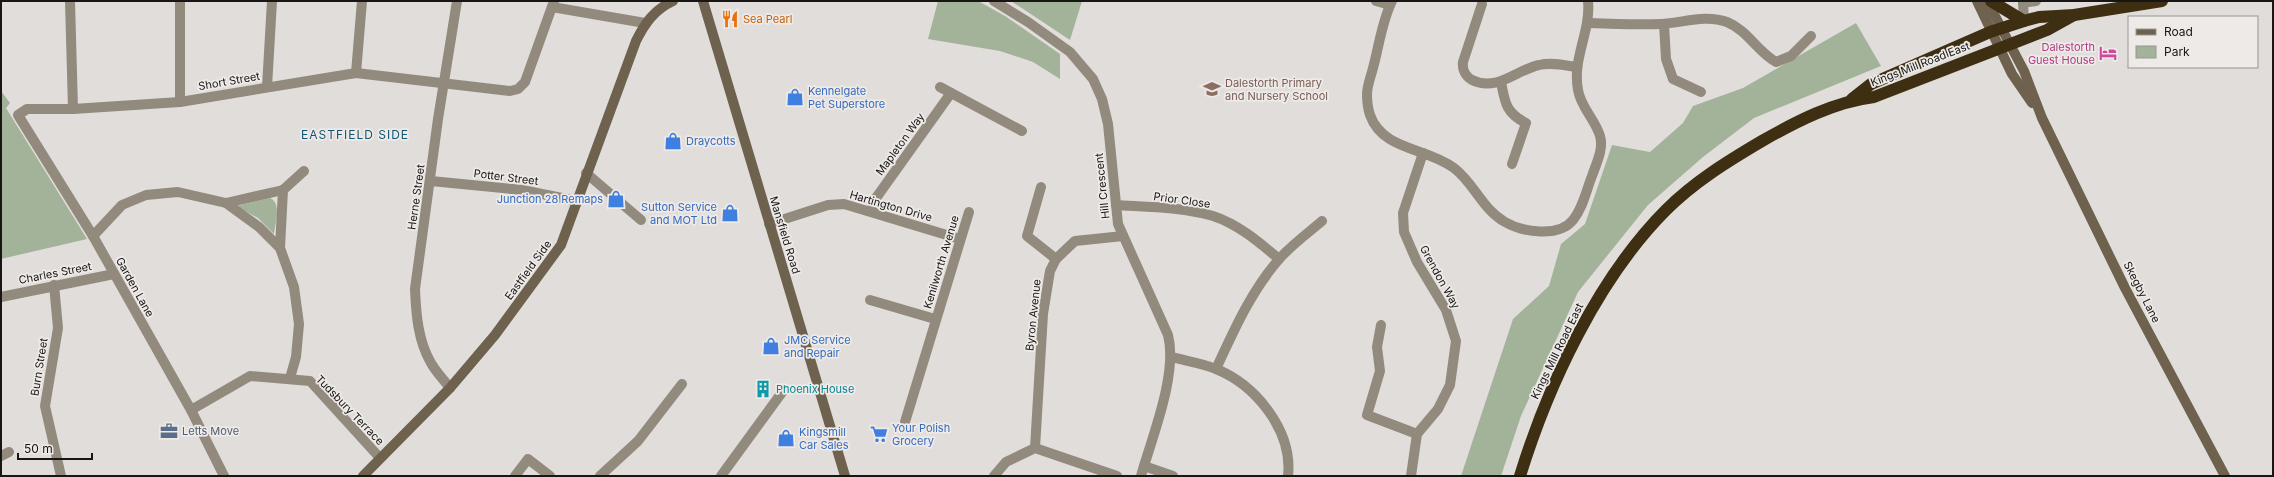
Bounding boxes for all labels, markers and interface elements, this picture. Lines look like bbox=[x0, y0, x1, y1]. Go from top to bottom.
restaurant icon: Sea Pearl bbox=[720, 9, 740, 29]
place label: Sea Pearl bbox=[743, 12, 793, 26]
legend bbox=[2128, 16, 2258, 68]
text: Road bbox=[2164, 24, 2193, 39]
street label: Kings Mill Road East bbox=[1868, 38, 1972, 89]
place label: Dalestorth Guest House bbox=[2028, 40, 2095, 67]
hotel icon: Dalestorth Guest House bbox=[2098, 43, 2118, 63]
text: Park bbox=[2164, 44, 2190, 59]
street label: Short Street bbox=[197, 69, 261, 93]
place label: Dalestorth Primary and Nursery School bbox=[1225, 76, 1328, 103]
school or university icon: Dalestorth Primary and Nursery School bbox=[1202, 79, 1222, 99]
place label: Kennelgate Pet Superstore bbox=[808, 84, 885, 111]
shop icon: Kennelgate Pet Superstore bbox=[785, 87, 805, 107]
street label: Mapleton Way bbox=[873, 110, 927, 178]
district label: EASTFIELD SIDE bbox=[301, 127, 409, 142]
shop icon: Draycotts bbox=[663, 131, 683, 151]
place label: Draycotts bbox=[686, 134, 736, 148]
street label: Hill Crescent bbox=[1092, 152, 1112, 220]
street label: Herne Street bbox=[404, 163, 428, 231]
street label: Potter Street bbox=[473, 166, 540, 188]
street label: Hartington Drive bbox=[848, 188, 934, 224]
shop icon: Junction 28 Remaps bbox=[606, 189, 626, 209]
street label: Prior Close bbox=[1153, 189, 1211, 211]
place label: Junction 28 Remaps bbox=[497, 192, 603, 206]
street label: Mansfield Road bbox=[767, 194, 803, 276]
place label: Sutton Service and MOT Ltd bbox=[641, 200, 717, 227]
shop icon: Sutton Service and MOT Ltd bbox=[720, 203, 740, 223]
street label: Kenilworth Avenue bbox=[920, 214, 962, 310]
street label: Eastfield Side bbox=[502, 237, 554, 303]
street label: Grendon Way bbox=[1417, 243, 1463, 311]
street label: Garden Lane bbox=[113, 255, 157, 319]
street label: Charles Street bbox=[17, 259, 93, 287]
street label: Skegby Lane bbox=[2121, 259, 2163, 325]
street label: Byron Avenue bbox=[1022, 278, 1044, 352]
street label: Kings Mill Road East bbox=[1528, 300, 1587, 401]
place label: JMC Service and Repair bbox=[784, 333, 851, 360]
shop icon: JMC Service and Repair bbox=[761, 336, 781, 356]
street label: Burn Street bbox=[27, 337, 51, 397]
street label: Tudsbury Terrace bbox=[313, 372, 387, 448]
building icon: Phoenix House bbox=[753, 379, 773, 399]
place label: Phoenix House bbox=[776, 382, 854, 396]
office icon: Letts Move bbox=[159, 421, 179, 441]
place label: Your Polish Grocery bbox=[892, 421, 950, 448]
place label: Letts Move bbox=[182, 424, 239, 438]
supermarket icon: Your Polish Grocery bbox=[869, 424, 889, 444]
place label: Kingsmill Car Sales bbox=[799, 425, 849, 452]
shop icon: Kingsmill Car Sales bbox=[776, 428, 796, 448]
scale bar bbox=[18, 435, 92, 461]
text: 50 m bbox=[24, 441, 53, 456]

